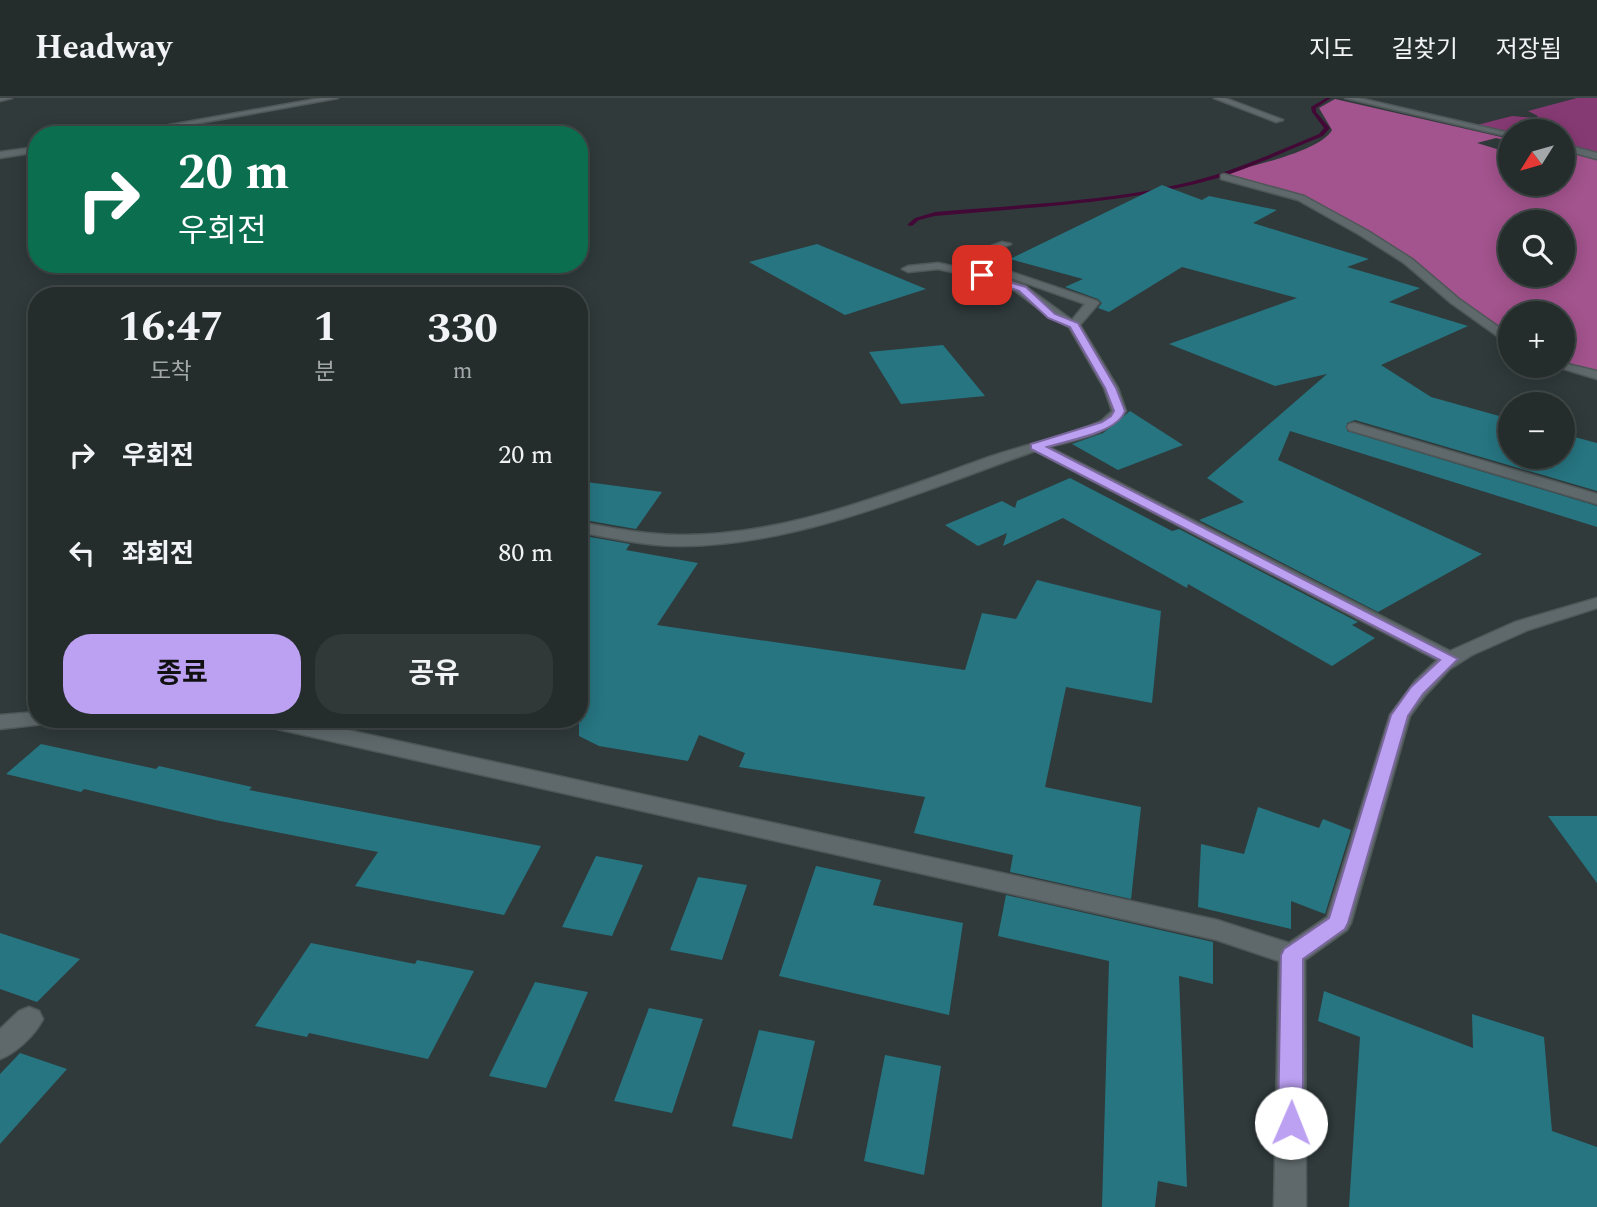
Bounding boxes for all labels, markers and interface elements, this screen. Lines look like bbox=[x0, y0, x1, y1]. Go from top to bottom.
text: Headway bbox=[35, 23, 172, 73]
text: 지도 bbox=[1309, 32, 1354, 68]
text: 길찾기 bbox=[1392, 32, 1458, 68]
text: 저장됨 bbox=[1496, 32, 1562, 68]
north arrow bbox=[1498, 119, 1575, 196]
map controls bbox=[1498, 119, 1575, 469]
text: 20 m bbox=[178, 136, 289, 211]
icon: right bbox=[63, 154, 154, 245]
text: 우회전 bbox=[178, 207, 266, 256]
button: search bbox=[1498, 210, 1575, 287]
pin bbox=[952, 245, 1012, 305]
icon: arrive bbox=[963, 256, 1001, 294]
text: 16:47 bbox=[118, 296, 224, 359]
text: 1 bbox=[314, 296, 337, 359]
text: 330 bbox=[427, 298, 498, 361]
button: + bbox=[1498, 301, 1575, 378]
text: m bbox=[453, 354, 472, 389]
text: 도착 bbox=[150, 355, 192, 390]
text: 분 bbox=[315, 355, 336, 390]
button: − bbox=[1498, 392, 1575, 469]
text: 20 m bbox=[498, 435, 553, 475]
icon: right bbox=[63, 436, 101, 474]
text: 우회전 bbox=[122, 436, 194, 476]
text: 80 m bbox=[498, 533, 553, 573]
icon: left bbox=[63, 534, 101, 572]
text: 좌회전 bbox=[122, 534, 194, 574]
button: 종료 bbox=[63, 634, 301, 714]
button: 공유 bbox=[315, 634, 553, 714]
position arrow bbox=[1254, 1086, 1328, 1160]

